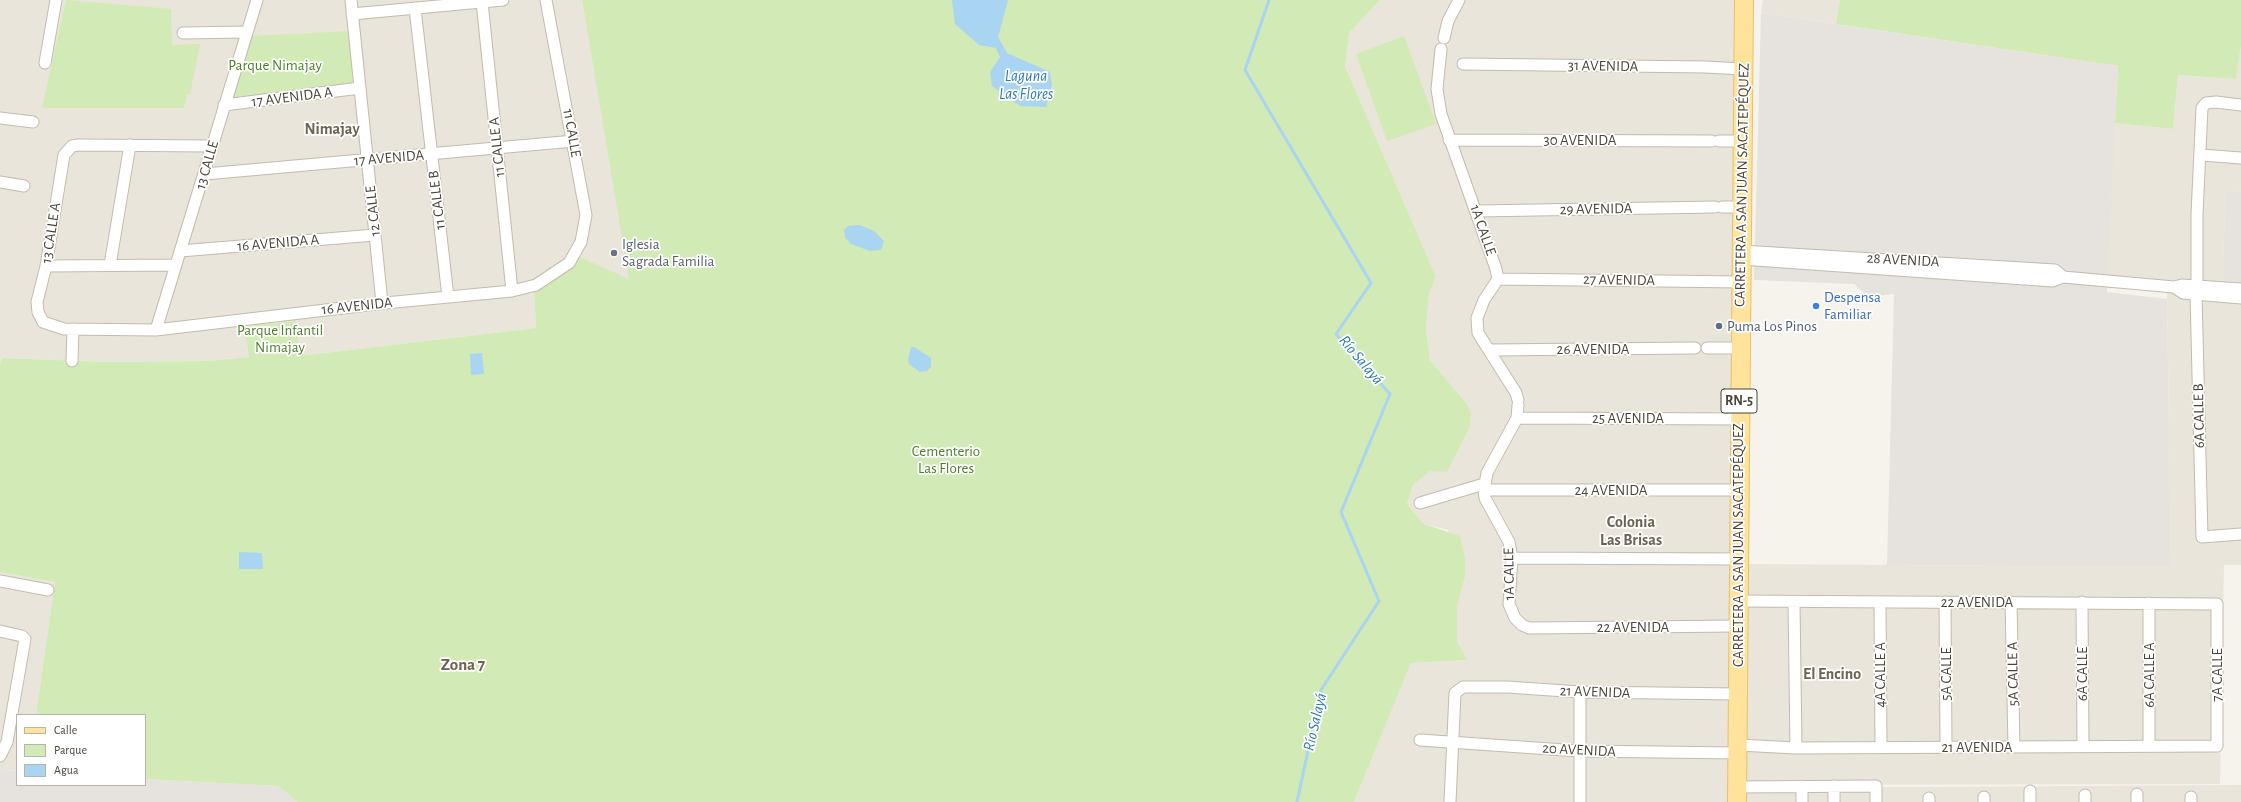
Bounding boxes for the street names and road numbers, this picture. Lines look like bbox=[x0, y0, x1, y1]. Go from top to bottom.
street label: 31 AVENIDA bbox=[1568, 56, 1638, 76]
street label: CARRETERA A SAN JUAN SACATEPÉQUEZ bbox=[1731, 63, 1753, 307]
street label: 17 AVENIDA A bbox=[250, 83, 334, 111]
street label: 11 CALLE bbox=[559, 107, 585, 159]
street label: 11 CALLE A bbox=[485, 116, 509, 178]
street label: 30 AVENIDA bbox=[1543, 131, 1617, 149]
street label: 13 CALLE bbox=[191, 138, 223, 192]
street label: 17 AVENIDA bbox=[353, 146, 425, 170]
street label: 11 CALLE B bbox=[424, 169, 450, 231]
street label: 12 CALLE bbox=[361, 185, 385, 237]
street label: 29 AVENIDA bbox=[1559, 199, 1633, 219]
street label: 13 CALLE A bbox=[37, 201, 65, 265]
street label: 1A CALLE bbox=[1466, 202, 1500, 258]
street label: 16 AVENIDA A bbox=[236, 230, 320, 256]
street label: 28 AVENIDA bbox=[1866, 249, 1940, 271]
street label: 27 AVENIDA bbox=[1583, 270, 1655, 290]
street label: 16 AVENIDA bbox=[321, 293, 393, 319]
street label: 26 AVENIDA bbox=[1557, 340, 1629, 358]
street label: 6A CALLE B bbox=[2189, 383, 2209, 449]
road number: RN-5 bbox=[1721, 389, 1757, 413]
street label: 25 AVENIDA bbox=[1592, 409, 1664, 427]
street label: CARRETERA A SAN JUAN SACATEPÉQUEZ bbox=[1729, 423, 1747, 667]
street label: 24 AVENIDA bbox=[1575, 481, 1647, 499]
street label: 1A CALLE bbox=[1500, 548, 1518, 600]
street label: 22 AVENIDA bbox=[1941, 593, 2013, 611]
street label: 22 AVENIDA bbox=[1597, 618, 1669, 636]
street label: 5A CALLE A bbox=[2003, 641, 2023, 707]
street label: 4A CALLE A bbox=[1871, 642, 1889, 708]
street label: 6A CALLE A bbox=[2140, 642, 2158, 708]
street label: 5A CALLE bbox=[1937, 647, 1955, 701]
street label: 6A CALLE bbox=[2073, 647, 2091, 701]
street label: 7A CALLE bbox=[2208, 648, 2226, 702]
street label: 21 AVENIDA bbox=[1559, 682, 1631, 702]
street label: 21 AVENIDA bbox=[1942, 738, 2012, 756]
street label: 20 AVENIDA bbox=[1542, 739, 1616, 761]

